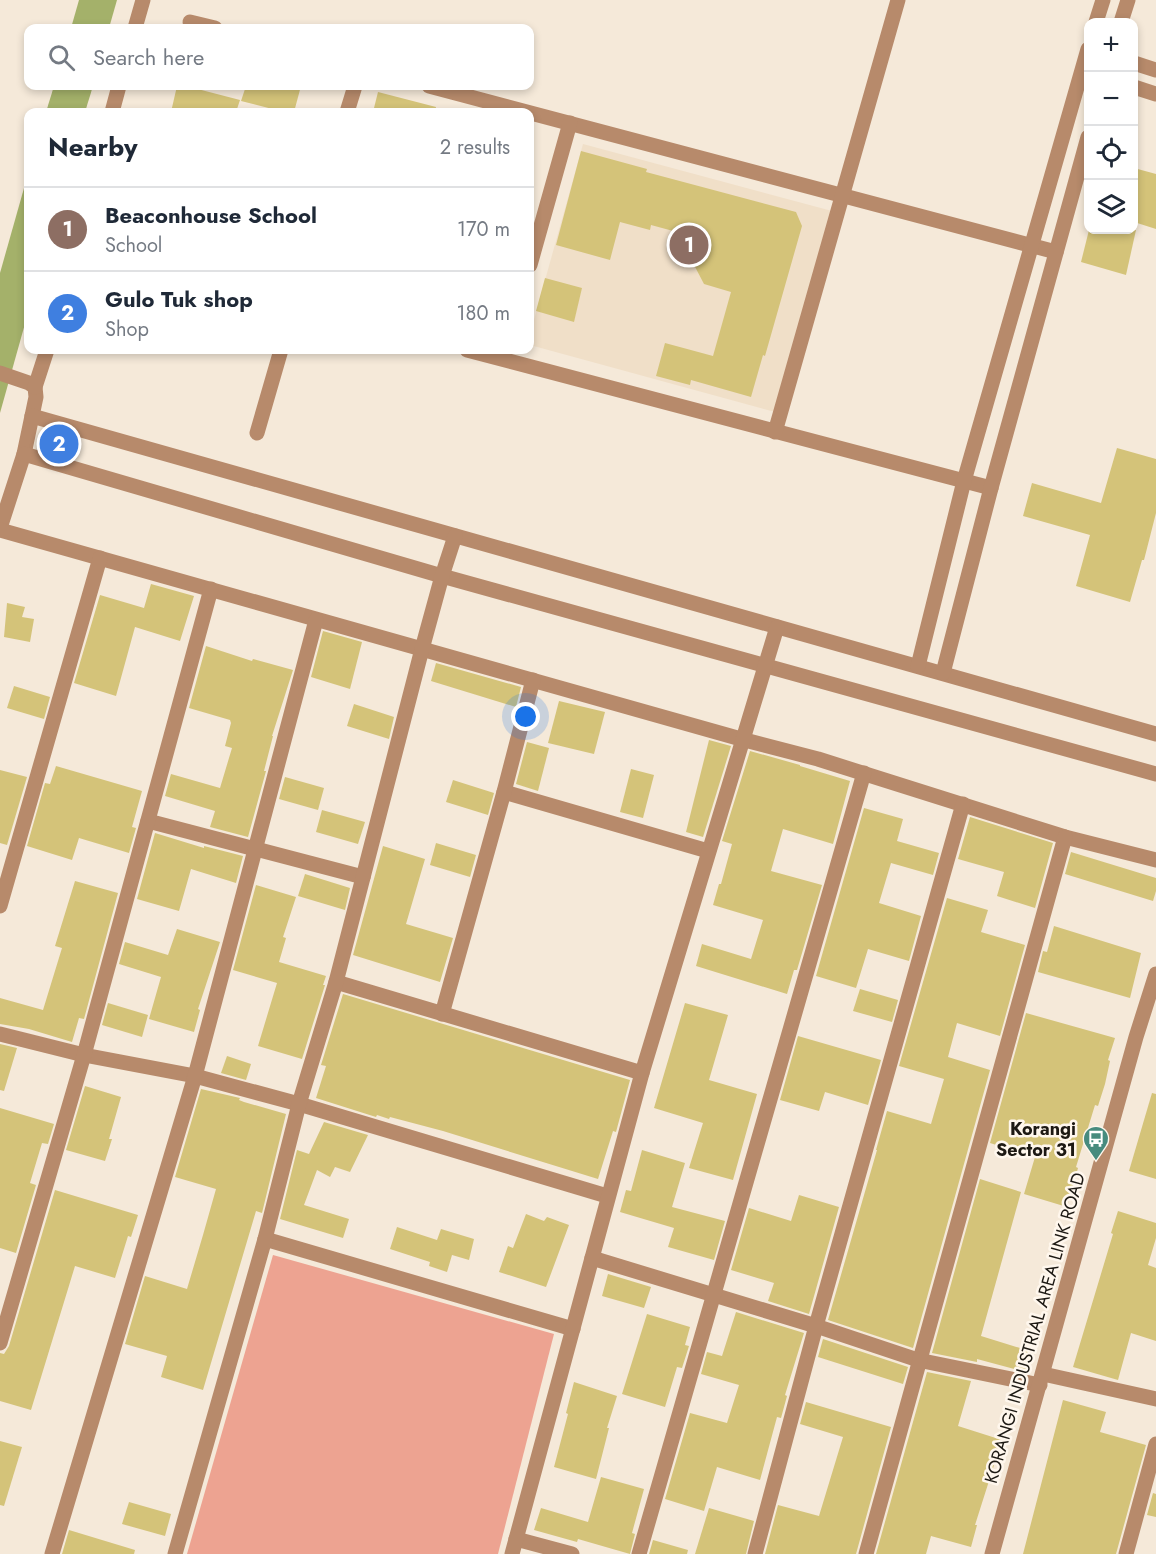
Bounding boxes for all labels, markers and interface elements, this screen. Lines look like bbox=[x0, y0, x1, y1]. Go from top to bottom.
map controls bbox=[1084, 18, 1138, 234]
button: + bbox=[1084, 18, 1138, 72]
search box bbox=[24, 24, 534, 90]
icon: search bbox=[45, 41, 78, 74]
text: Search here bbox=[93, 41, 204, 73]
button: − bbox=[1084, 72, 1138, 126]
button: locate bbox=[1084, 126, 1138, 180]
text: Nearby bbox=[48, 128, 137, 166]
text: 2 results bbox=[440, 133, 510, 162]
button: layers bbox=[1084, 180, 1138, 234]
text: Beaconhouse School bbox=[105, 199, 317, 231]
text: 1 bbox=[62, 215, 73, 244]
text: 170 m bbox=[457, 215, 510, 244]
pin: 1 bbox=[670, 222, 708, 268]
text: School bbox=[105, 231, 162, 260]
text: Gulo Tuk shop bbox=[105, 283, 253, 315]
text: 2 bbox=[61, 299, 74, 328]
text: 180 m bbox=[456, 299, 510, 328]
text: Shop bbox=[105, 315, 149, 344]
pin: 2 bbox=[40, 422, 78, 466]
your location bbox=[511, 702, 540, 731]
place label: Korangi Sector 31 bbox=[996, 1116, 1076, 1163]
bus stop icon: Korangi Sector 31 bbox=[1081, 1124, 1111, 1162]
street label: KORANGI INDUSTRIAL AREA LINK ROAD bbox=[978, 1170, 1092, 1486]

